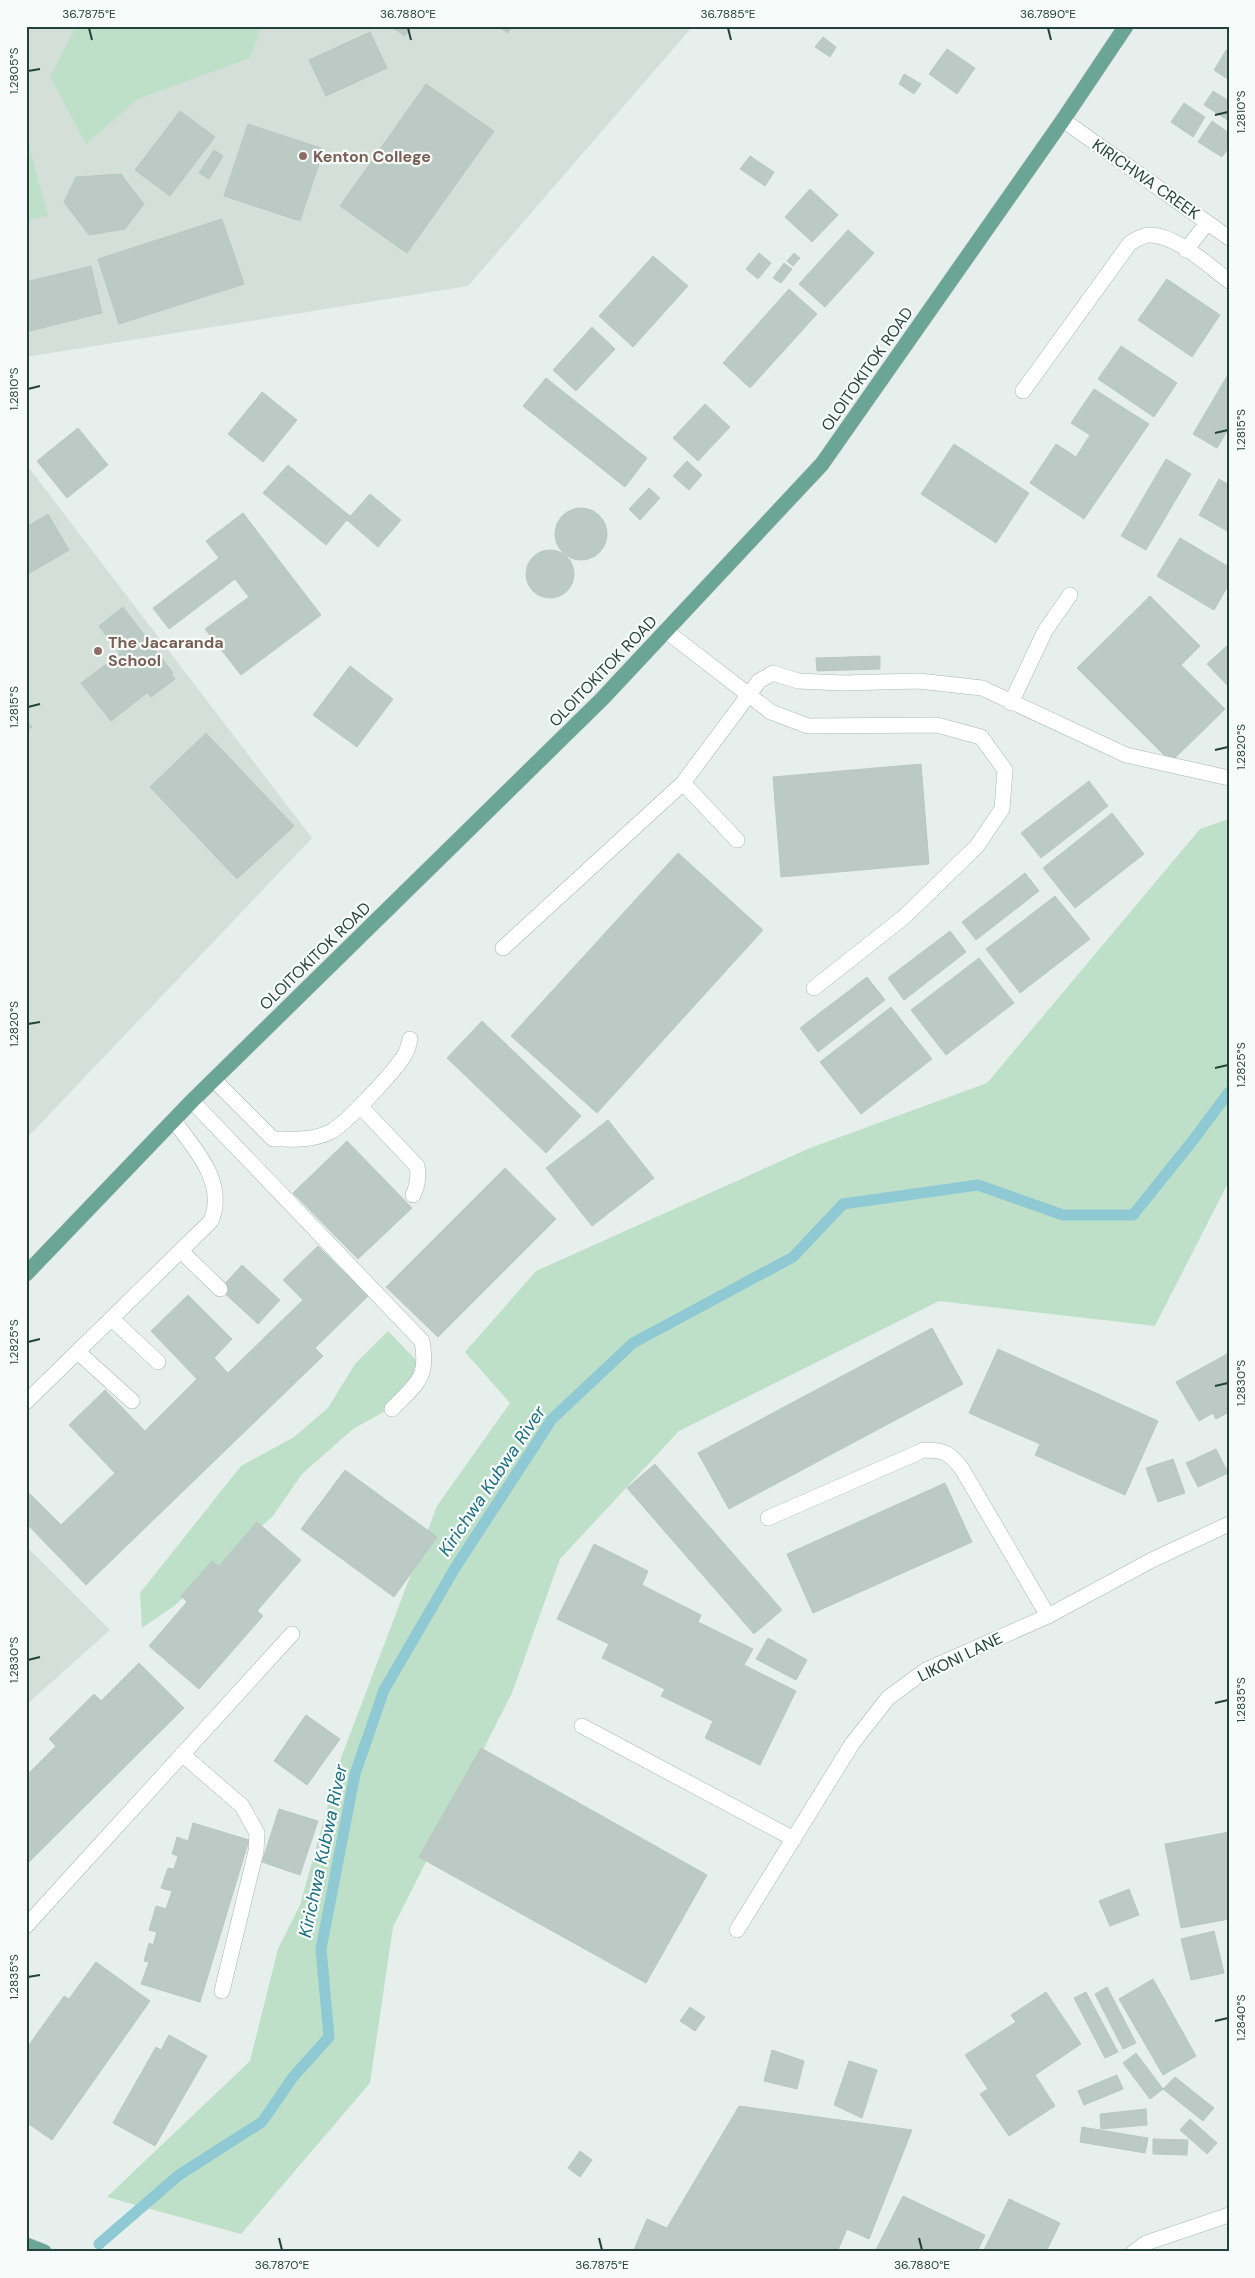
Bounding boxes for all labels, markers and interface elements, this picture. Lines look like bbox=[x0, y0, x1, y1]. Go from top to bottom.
text: 36.7875°E bbox=[62, 6, 116, 22]
text: 36.7880°E bbox=[380, 6, 436, 22]
text: 36.7885°E bbox=[700, 6, 756, 22]
text: 36.7890°E bbox=[1020, 6, 1076, 22]
text: 1.2805°S bbox=[6, 48, 22, 94]
text: 1.2810°S bbox=[1233, 91, 1249, 133]
street label: KIRICHWA CREEK bbox=[1088, 134, 1204, 224]
place label: Kenton College bbox=[313, 146, 431, 167]
marker: Kenton College bbox=[297, 150, 309, 162]
street label: OLOITOKITOK ROAD bbox=[816, 303, 918, 435]
text: 1.2810°S bbox=[6, 368, 22, 410]
text: 1.2815°S bbox=[1233, 409, 1249, 451]
street label: OLOITOKITOK ROAD bbox=[544, 611, 662, 731]
place label: The Jacaranda School bbox=[108, 632, 224, 671]
marker: The Jacaranda School bbox=[92, 645, 104, 657]
text: 1.2815°S bbox=[6, 686, 22, 728]
text: 1.2820°S bbox=[1233, 724, 1249, 770]
street label: OLOITOKITOK ROAD bbox=[255, 897, 375, 1015]
text: 1.2820°S bbox=[6, 1001, 22, 1047]
text: 1.2825°S bbox=[1233, 1042, 1249, 1088]
text: 1.2825°S bbox=[6, 1319, 22, 1365]
text: 1.2830°S bbox=[1233, 1360, 1249, 1406]
water label: Kirichwa Kubwa River bbox=[433, 1400, 552, 1561]
street label: LIKONI LANE bbox=[914, 1628, 1006, 1686]
text: 1.2830°S bbox=[6, 1637, 22, 1683]
text: 1.2835°S bbox=[1233, 1677, 1249, 1723]
water label: Kirichwa Kubwa River bbox=[293, 1761, 353, 1940]
text: 1.2835°S bbox=[6, 1954, 22, 2000]
text: 1.2840°S bbox=[1233, 1995, 1249, 2041]
text: 36.7870°E bbox=[255, 2257, 310, 2273]
text: 36.7875°E bbox=[575, 2257, 629, 2273]
text: 36.7880°E bbox=[894, 2257, 950, 2273]

